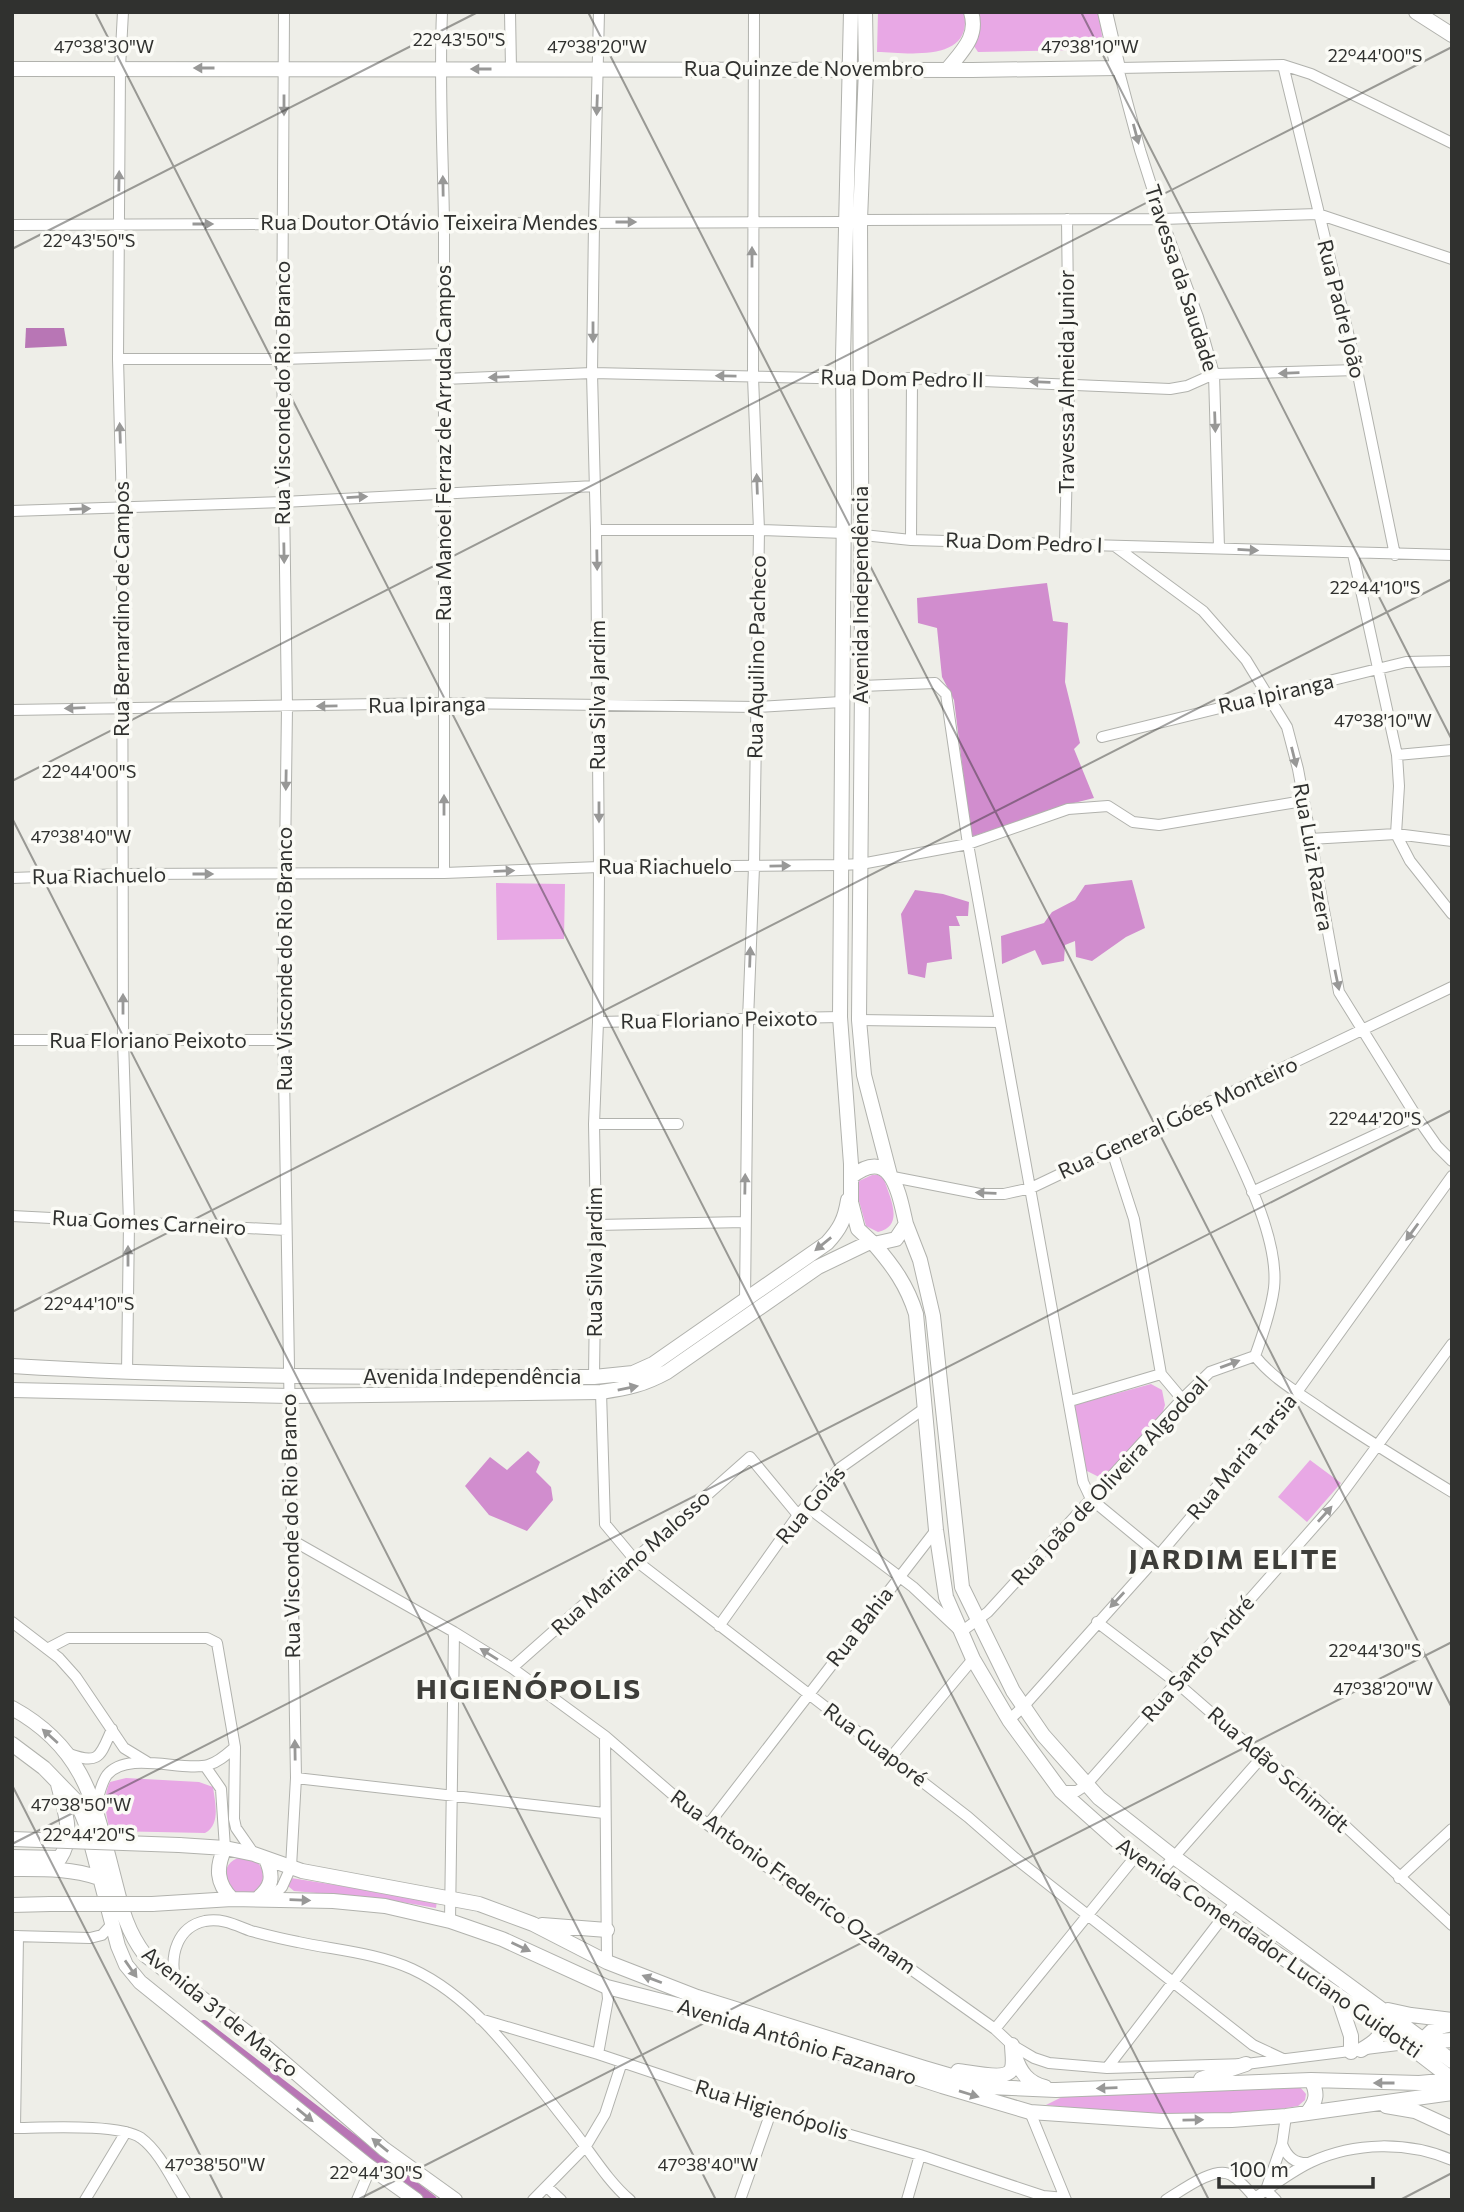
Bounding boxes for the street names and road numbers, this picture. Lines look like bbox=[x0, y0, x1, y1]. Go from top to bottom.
street label: Rua Quinze de Novembro bbox=[684, 55, 924, 80]
street label: Travessa da Saudade bbox=[1140, 181, 1224, 374]
street label: Rua Doutor Otávio Teixeira Mendes bbox=[260, 209, 598, 234]
street label: Rua Padre João bbox=[1313, 237, 1372, 381]
street label: Rua Visconde do Rio Branco bbox=[269, 261, 294, 525]
street label: Rua Manoel Ferraz de Arruda Campos bbox=[430, 265, 455, 621]
street label: Travessa Almeida Junior bbox=[1053, 270, 1078, 494]
street label: Rua Dom Pedro II bbox=[820, 364, 984, 391]
street label: Rua Bernardino de Campos bbox=[108, 481, 133, 737]
street label: Avenida Independência bbox=[847, 486, 872, 704]
street label: Rua Dom Pedro I bbox=[945, 526, 1103, 557]
street label: Rua Aquilino Pacheco bbox=[741, 555, 770, 759]
street label: Rua Silva Jardim bbox=[584, 620, 609, 770]
street label: Rua Ipiranga bbox=[1215, 667, 1336, 718]
street label: Rua Ipiranga bbox=[368, 690, 486, 717]
street label: Rua Luiz Razera bbox=[1289, 781, 1340, 933]
street label: Rua Visconde do Rio Branco bbox=[271, 827, 296, 1091]
street label: Rua Riachuelo bbox=[598, 853, 732, 878]
street label: Rua Riachuelo bbox=[32, 861, 166, 888]
street label: Rua Floriano Peixoto bbox=[620, 1004, 818, 1033]
street label: Rua Floriano Peixoto bbox=[49, 1027, 247, 1052]
street label: Rua General Góes Monteiro bbox=[1054, 1050, 1301, 1183]
street label: Rua Silva Jardim bbox=[581, 1187, 606, 1337]
street label: Rua Gomes Carneiro bbox=[51, 1204, 247, 1239]
street label: Avenida Independência bbox=[363, 1363, 581, 1388]
street label: Rua João de Oliveira Algodoal bbox=[1005, 1370, 1212, 1590]
street label: Rua Maria Tarsia bbox=[1181, 1388, 1301, 1524]
street label: Rua Visconde do Rio Branco bbox=[275, 1393, 304, 1659]
street label: Rua Goiás bbox=[770, 1460, 850, 1548]
street label: Rua Mariano Malosso bbox=[545, 1484, 715, 1640]
street label: Rua Bahia bbox=[820, 1581, 897, 1671]
street label: Rua Santo André bbox=[1135, 1590, 1258, 1726]
street label: Rua Guaporé bbox=[819, 1697, 932, 1791]
street label: Rua Adão Schimidt bbox=[1203, 1701, 1355, 1837]
street label: Rua Antonio Frederico Ozanam bbox=[666, 1783, 921, 1978]
street label: Avenida Comendador Luciano Guidotti bbox=[1112, 1831, 1427, 2062]
street label: Avenida 31 de Março bbox=[138, 1940, 304, 2082]
street label: Avenida Antônio Fazanaro bbox=[675, 1992, 920, 2089]
street label: Rua Higienópolis bbox=[693, 2073, 852, 2144]

